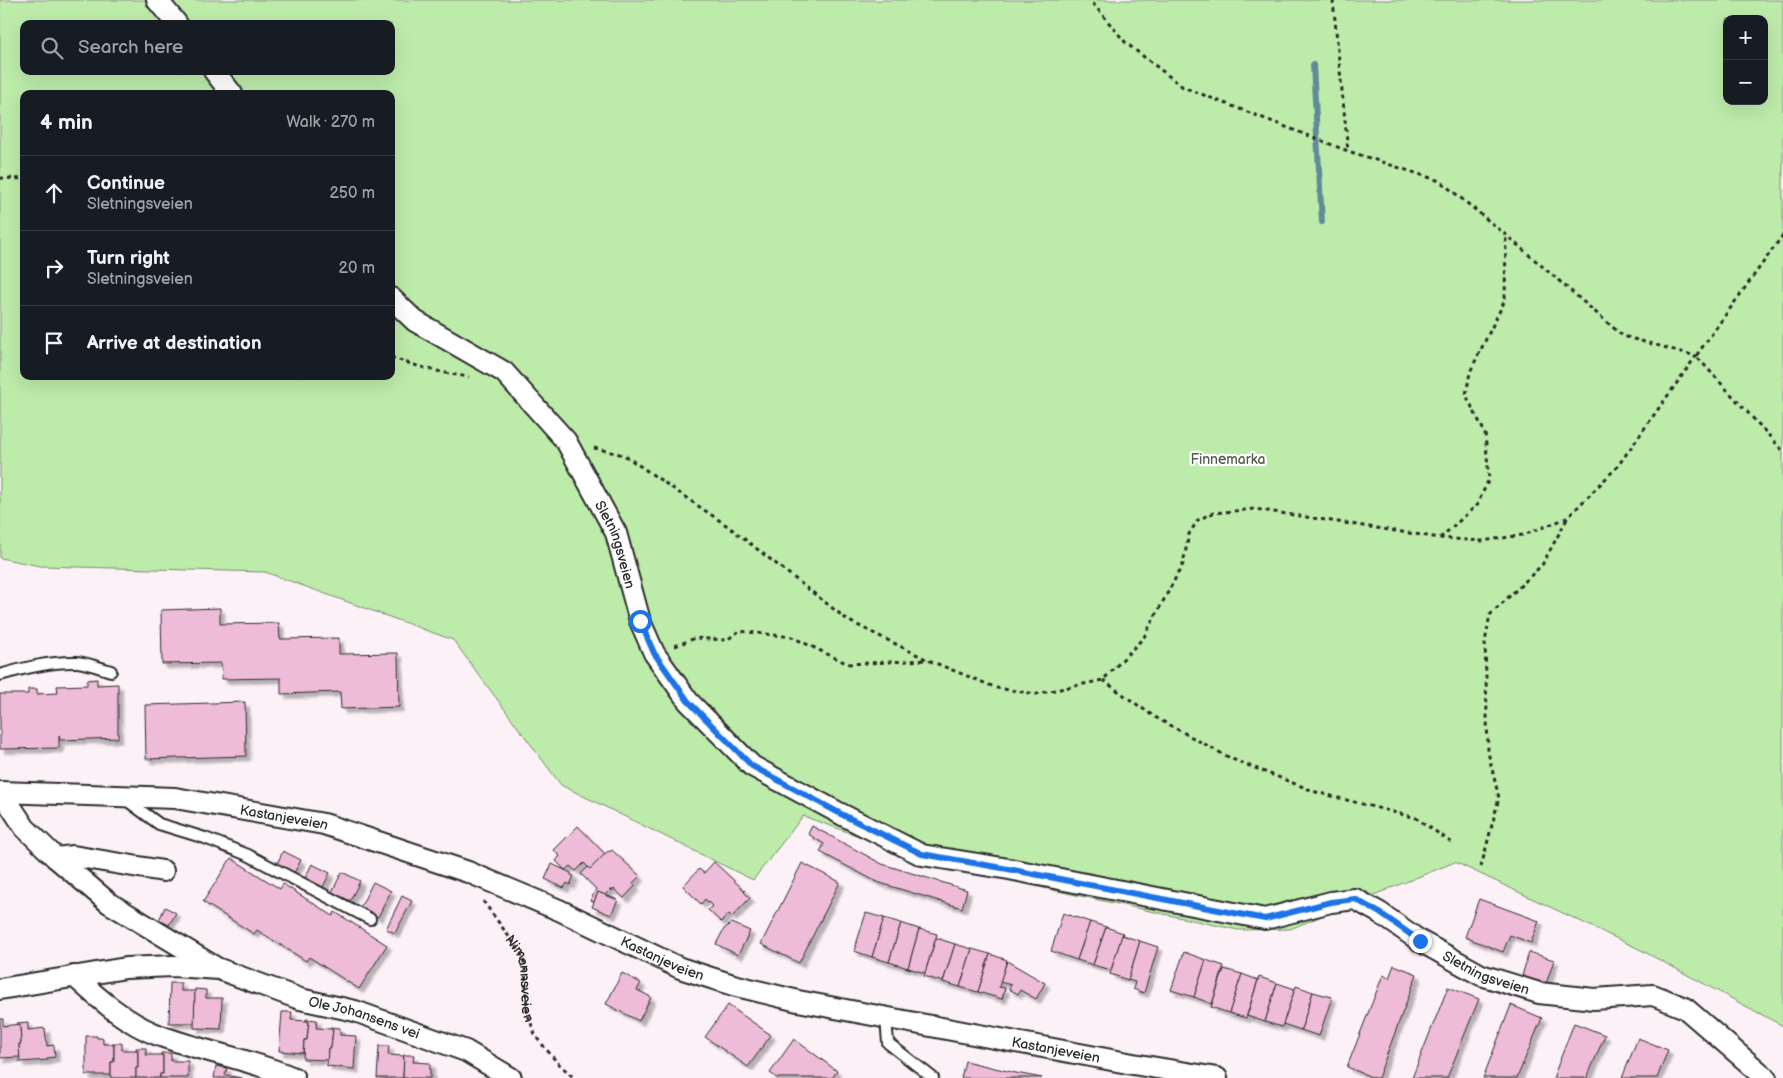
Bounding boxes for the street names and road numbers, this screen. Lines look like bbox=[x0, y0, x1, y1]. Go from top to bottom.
street label: Sletningsveien bbox=[592, 498, 639, 590]
street label: Kastanjeveien bbox=[239, 801, 331, 833]
street label: Nimannsveien bbox=[502, 931, 538, 1025]
street label: Kastanjeveien bbox=[618, 932, 706, 984]
street label: Sletningsveien bbox=[1440, 947, 1532, 998]
street label: Ole Johansens vei bbox=[307, 993, 422, 1042]
street label: Kastanjeveien bbox=[1010, 1033, 1102, 1066]

